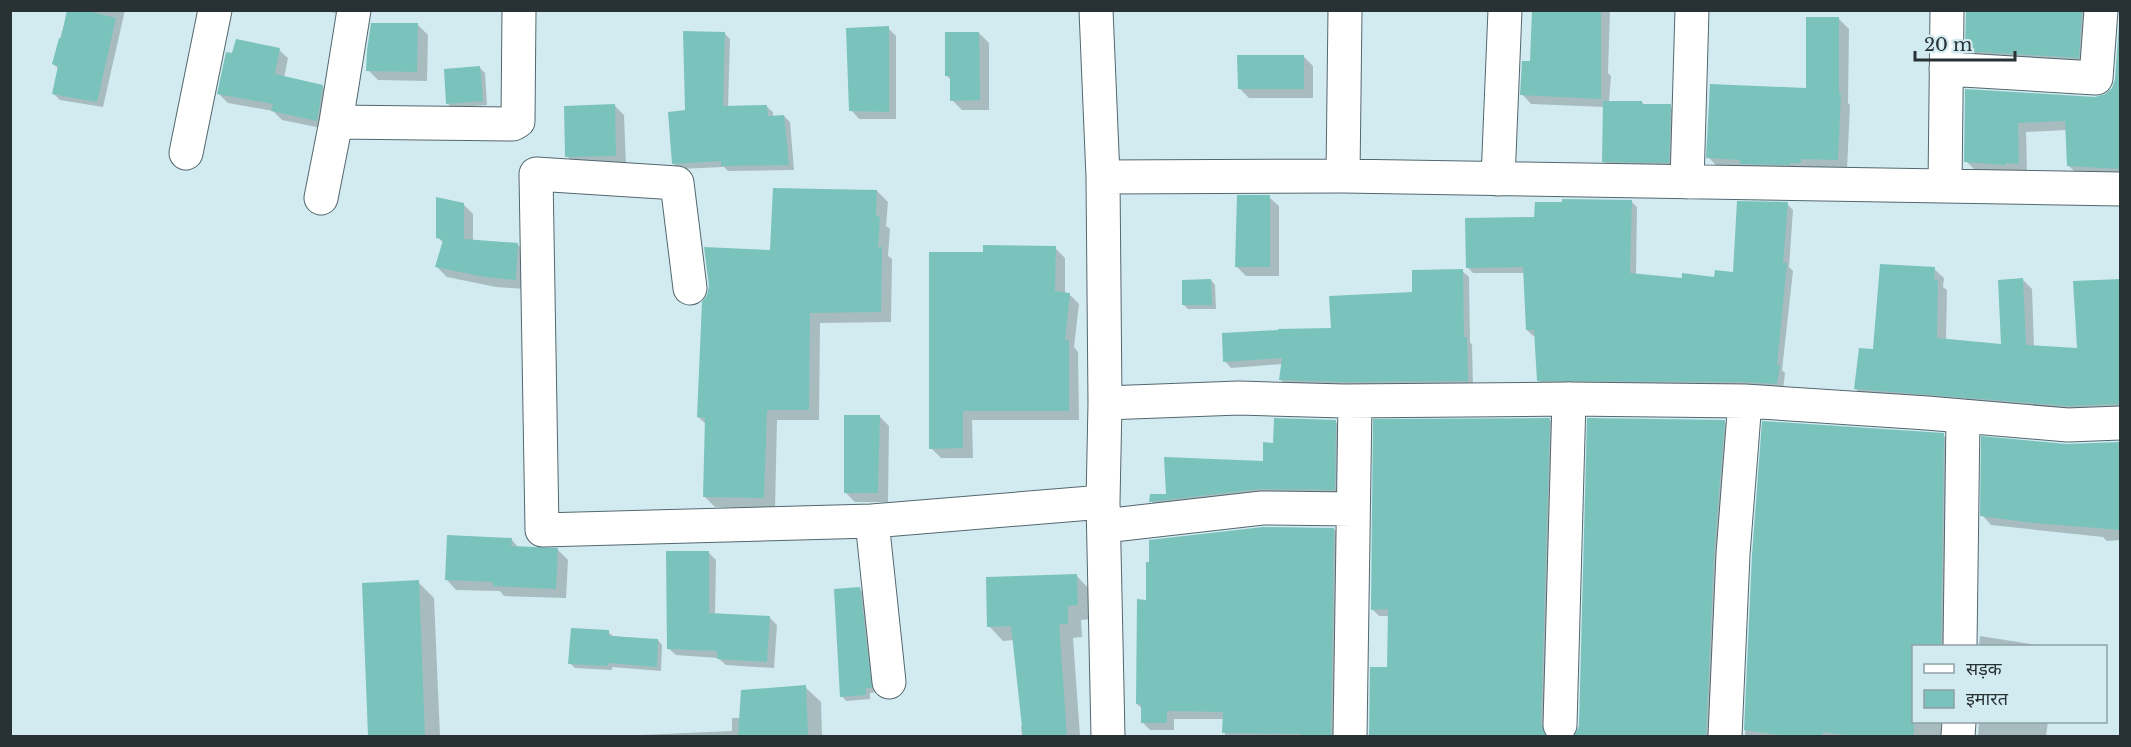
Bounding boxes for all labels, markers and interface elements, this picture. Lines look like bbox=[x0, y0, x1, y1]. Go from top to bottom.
scale bar bbox=[1915, 24, 2016, 62]
text: 20 m bbox=[1924, 34, 1972, 56]
legend bbox=[1912, 645, 2107, 723]
text: सड़क bbox=[1966, 658, 2003, 680]
text: इमारत bbox=[1966, 688, 2009, 710]

